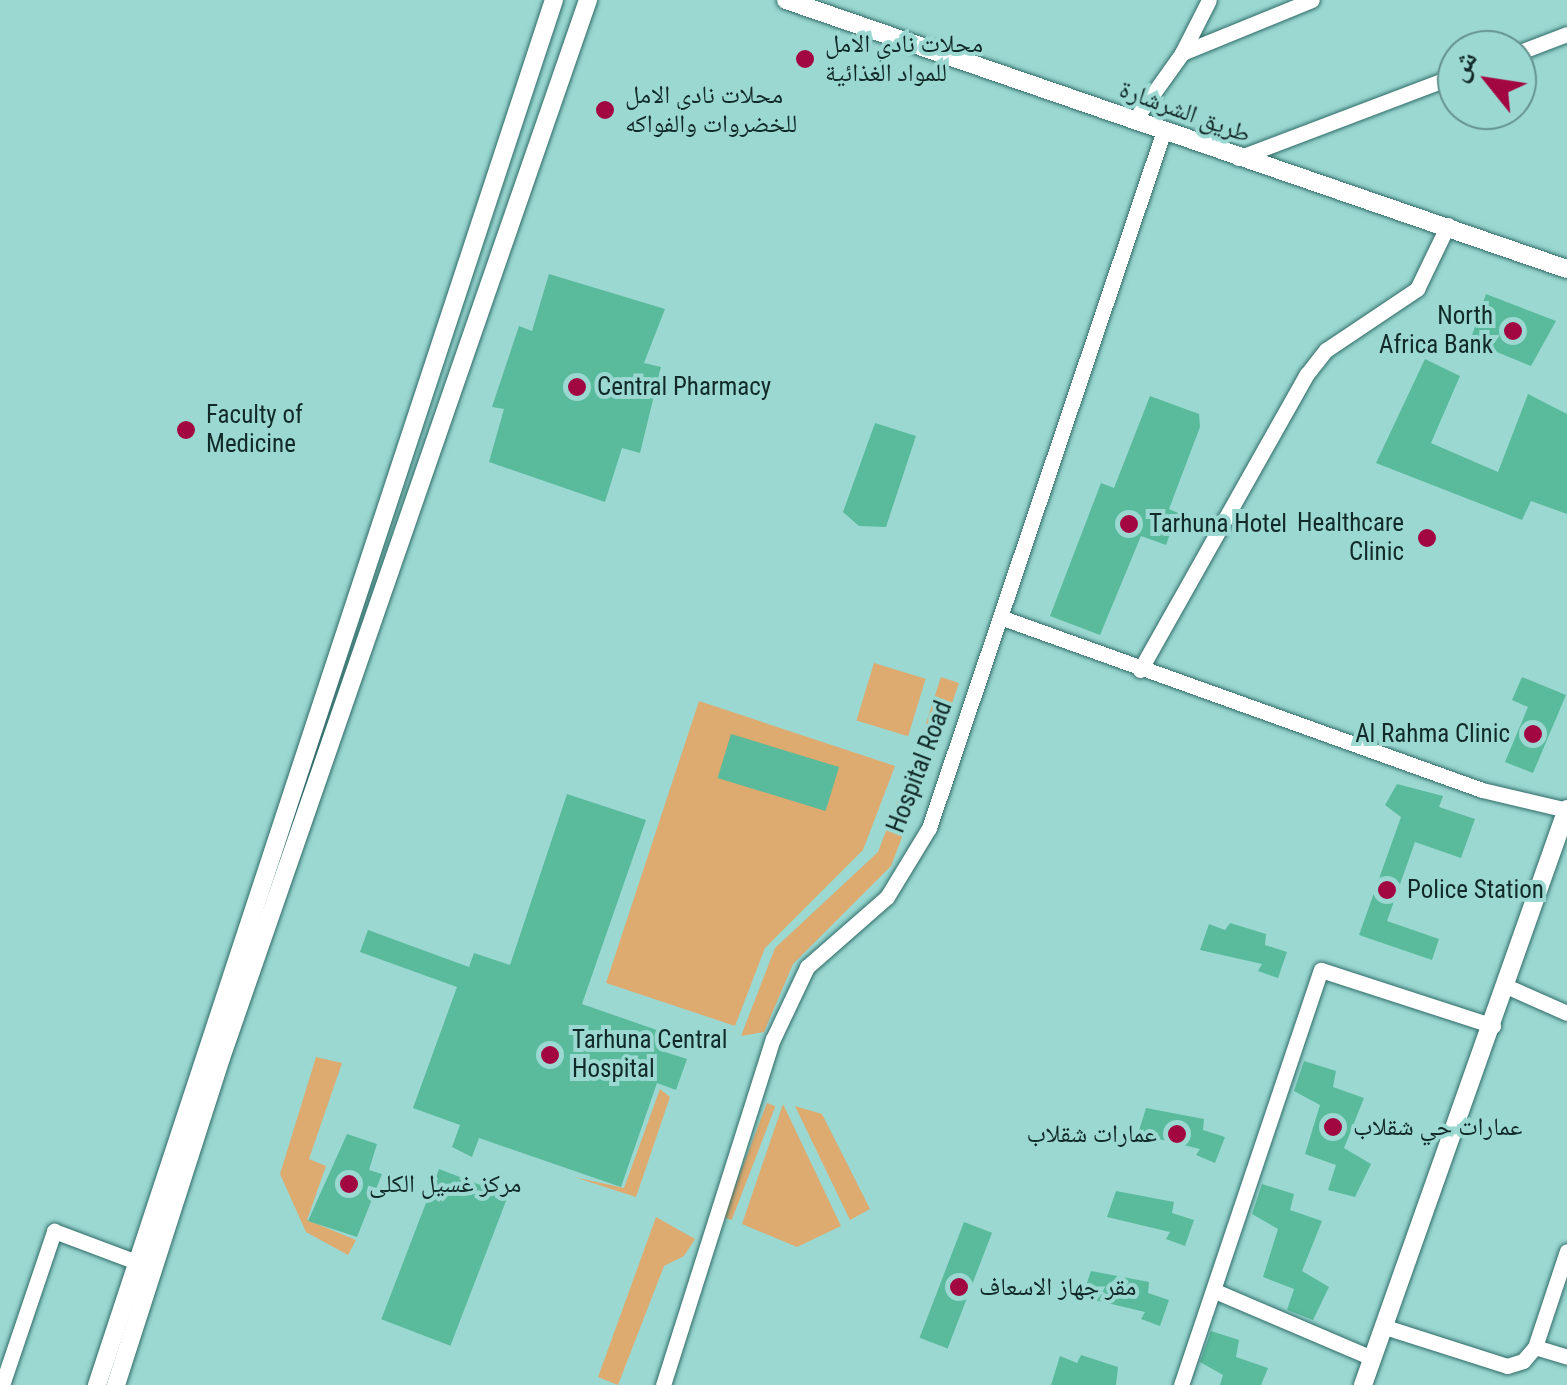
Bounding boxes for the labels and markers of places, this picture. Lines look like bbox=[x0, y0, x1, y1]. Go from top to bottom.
place label: محلات نادي الامل للمواد الغذائية bbox=[825, 30, 983, 89]
marker: محلات نادي الامل للمواد الغذائية bbox=[794, 48, 816, 70]
place label: محلات نادي الامل للخضروات والفواكه bbox=[625, 81, 797, 140]
marker: محلات نادي الامل للخضروات والفواكه bbox=[594, 99, 616, 121]
place label: North Africa Bank bbox=[1379, 302, 1493, 361]
marker: North Africa Bank bbox=[1502, 320, 1524, 342]
place label: Central Pharmacy bbox=[597, 372, 771, 402]
marker: Central Pharmacy bbox=[566, 376, 588, 398]
place label: Faculty of Medicine bbox=[206, 401, 303, 460]
marker: Faculty of Medicine bbox=[175, 419, 197, 441]
place label: Tarhuna Hotel bbox=[1149, 509, 1287, 539]
place label: Healthcare Clinic bbox=[1297, 509, 1404, 568]
marker: Tarhuna Hotel bbox=[1118, 513, 1140, 535]
marker: Healthcare Clinic bbox=[1414, 525, 1440, 551]
place label: Al Rahma Clinic bbox=[1355, 719, 1510, 749]
marker: Al Rahma Clinic bbox=[1520, 721, 1546, 747]
place label: Police Station bbox=[1407, 875, 1544, 905]
marker: Police Station bbox=[1376, 879, 1398, 901]
place label: Tarhuna Central Hospital bbox=[572, 1026, 727, 1085]
marker: Tarhuna Central Hospital bbox=[537, 1042, 563, 1068]
place label: عمارات حي شقلاب bbox=[1353, 1112, 1522, 1142]
marker: عمارات حي شقلاب bbox=[1322, 1116, 1344, 1138]
place label: عمارات شقلاب bbox=[1026, 1119, 1157, 1149]
marker: عمارات شقلاب bbox=[1166, 1123, 1188, 1145]
place label: مركز غسيل الكلى bbox=[369, 1169, 521, 1199]
marker: مركز غسيل الكلى bbox=[338, 1173, 360, 1195]
place label: مقر جهاز الاسعاف bbox=[979, 1272, 1136, 1302]
marker: مقر جهاز الاسعاف bbox=[948, 1276, 970, 1298]

